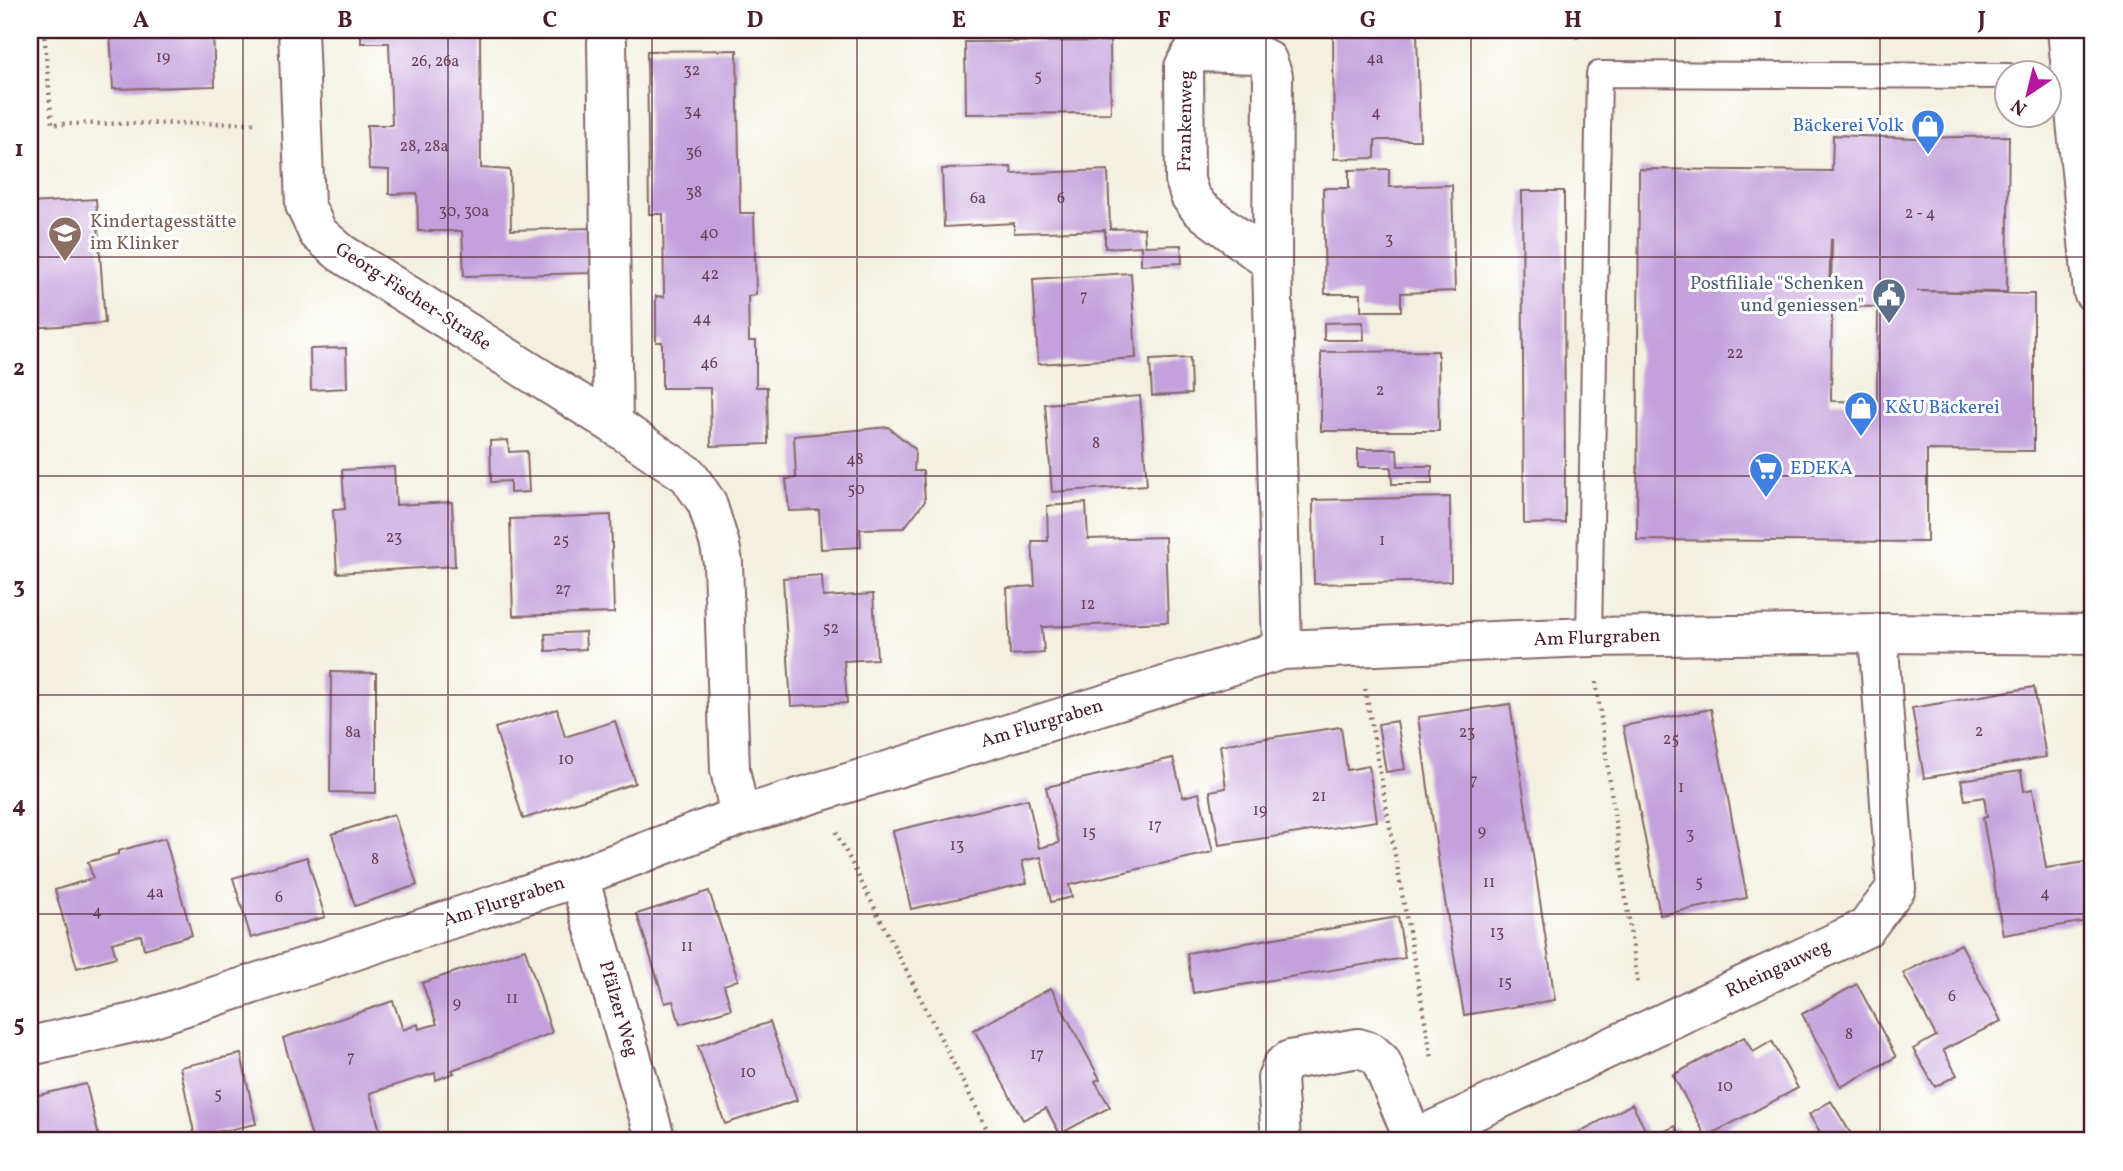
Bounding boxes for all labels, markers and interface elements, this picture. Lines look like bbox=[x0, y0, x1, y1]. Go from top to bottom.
text: A bbox=[133, 5, 149, 37]
text: B bbox=[337, 5, 353, 37]
text: C bbox=[543, 5, 557, 37]
text: D bbox=[747, 5, 764, 37]
text: E bbox=[952, 5, 966, 37]
text: F bbox=[1157, 5, 1171, 37]
text: G bbox=[1360, 5, 1376, 37]
text: H bbox=[1564, 5, 1582, 37]
text: I bbox=[1774, 5, 1782, 37]
text: J bbox=[1977, 5, 1986, 37]
house number: 19 bbox=[156, 47, 170, 69]
house number: 4a bbox=[1366, 48, 1384, 70]
house number: 26, 26a bbox=[411, 51, 459, 73]
house number: 32 bbox=[684, 60, 700, 82]
north arrow bbox=[1994, 60, 2064, 130]
house number: 5 bbox=[1034, 66, 1042, 88]
street label: Frankenweg bbox=[1172, 70, 1200, 172]
text: N bbox=[2006, 92, 2033, 121]
house number: 34 bbox=[684, 101, 702, 123]
house number: 4 bbox=[1371, 102, 1381, 124]
shop icon: Bäckerei Volk bbox=[1909, 107, 1947, 156]
place label: Bäckerei Volk bbox=[1793, 113, 1904, 139]
text: 1 bbox=[14, 134, 24, 166]
house number: 28, 28a bbox=[400, 136, 448, 158]
house number: 36 bbox=[686, 142, 702, 164]
house number: 38 bbox=[686, 182, 702, 204]
house number: 6a bbox=[970, 188, 986, 210]
house number: 6 bbox=[1057, 188, 1065, 210]
house number: 30, 30a bbox=[439, 201, 489, 223]
house number: 2 - 4 bbox=[1905, 203, 1935, 225]
place label: Kindertagesstätte im Klinker bbox=[90, 209, 237, 257]
school or university icon: Kindertagesstätte im Klinker bbox=[46, 214, 84, 263]
house number: 40 bbox=[700, 223, 718, 245]
house number: 3 bbox=[1385, 229, 1393, 251]
street label: Georg-Fischer-Straße bbox=[330, 237, 496, 357]
house number: 42 bbox=[701, 264, 719, 286]
place label: Postfiliale "Schenken und geniessen" bbox=[1690, 271, 1864, 319]
public building icon: Postfiliale "Schenken und geniessen" bbox=[1870, 276, 1908, 325]
house number: 7 bbox=[1080, 286, 1088, 308]
house number: 44 bbox=[692, 308, 712, 330]
house number: 22 bbox=[1726, 343, 1744, 365]
text: 2 bbox=[13, 353, 25, 385]
house number: 46 bbox=[700, 353, 718, 375]
house number: 2 bbox=[1376, 380, 1384, 402]
shop icon: K&U Bäckerei bbox=[1842, 389, 1880, 438]
place label: K&U Bäckerei bbox=[1885, 395, 2000, 421]
house number: 8 bbox=[1092, 433, 1100, 455]
house number: 48 bbox=[846, 449, 864, 471]
supermarket icon: EDEKA bbox=[1747, 450, 1785, 499]
place label: EDEKA bbox=[1790, 456, 1853, 482]
house number: 50 bbox=[848, 479, 865, 501]
house number: 23 bbox=[386, 527, 402, 549]
house number: 25 bbox=[553, 530, 569, 552]
house number: 1 bbox=[1379, 530, 1385, 552]
text: 3 bbox=[13, 571, 25, 603]
house number: 27 bbox=[555, 579, 571, 601]
house number: 12 bbox=[1081, 594, 1095, 616]
house number: 52 bbox=[823, 618, 839, 640]
street label: Am Flurgraben bbox=[1533, 623, 1661, 653]
street label: Am Flurgraben bbox=[978, 693, 1106, 755]
house number: 2 bbox=[1975, 721, 1983, 743]
house number: 8a bbox=[345, 722, 361, 744]
house number: 23 bbox=[1459, 722, 1475, 744]
house number: 25 bbox=[1663, 729, 1679, 751]
house number: 10 bbox=[558, 749, 574, 771]
house number: 7 bbox=[1470, 770, 1478, 792]
house number: 1 bbox=[1678, 777, 1684, 799]
house number: 21 bbox=[1312, 786, 1326, 808]
text: 4 bbox=[12, 790, 26, 822]
house number: 19 bbox=[1253, 800, 1267, 822]
house number: 17 bbox=[1148, 815, 1162, 837]
house number: 9 bbox=[1478, 821, 1486, 843]
house number: 15 bbox=[1082, 822, 1096, 844]
house number: 3 bbox=[1686, 824, 1694, 846]
house number: 13 bbox=[950, 835, 964, 857]
house number: 8 bbox=[371, 849, 379, 871]
street label: Am Flurgraben bbox=[440, 870, 568, 934]
house number: 11 bbox=[1483, 872, 1495, 894]
house number: 5 bbox=[1695, 872, 1703, 894]
house number: 4a bbox=[146, 882, 164, 904]
house number: 4 bbox=[2040, 883, 2050, 905]
house number: 6 bbox=[275, 887, 283, 909]
house number: 4 bbox=[92, 901, 102, 923]
house number: 13 bbox=[1490, 922, 1504, 944]
street label: Rheingauweg bbox=[1721, 933, 1835, 1005]
house number: 11 bbox=[681, 936, 693, 958]
street label: Pfälzer Weg bbox=[592, 958, 644, 1060]
house number: 15 bbox=[1498, 972, 1512, 994]
house number: 6 bbox=[1948, 986, 1956, 1008]
house number: 11 bbox=[506, 988, 518, 1010]
house number: 9 bbox=[453, 993, 461, 1015]
text: 5 bbox=[13, 1009, 25, 1041]
house number: 8 bbox=[1845, 1024, 1853, 1046]
house number: 17 bbox=[1030, 1044, 1044, 1066]
house number: 7 bbox=[347, 1047, 355, 1069]
house number: 10 bbox=[740, 1062, 756, 1084]
house number: 10 bbox=[1717, 1076, 1733, 1098]
house number: 5 bbox=[214, 1084, 222, 1106]

